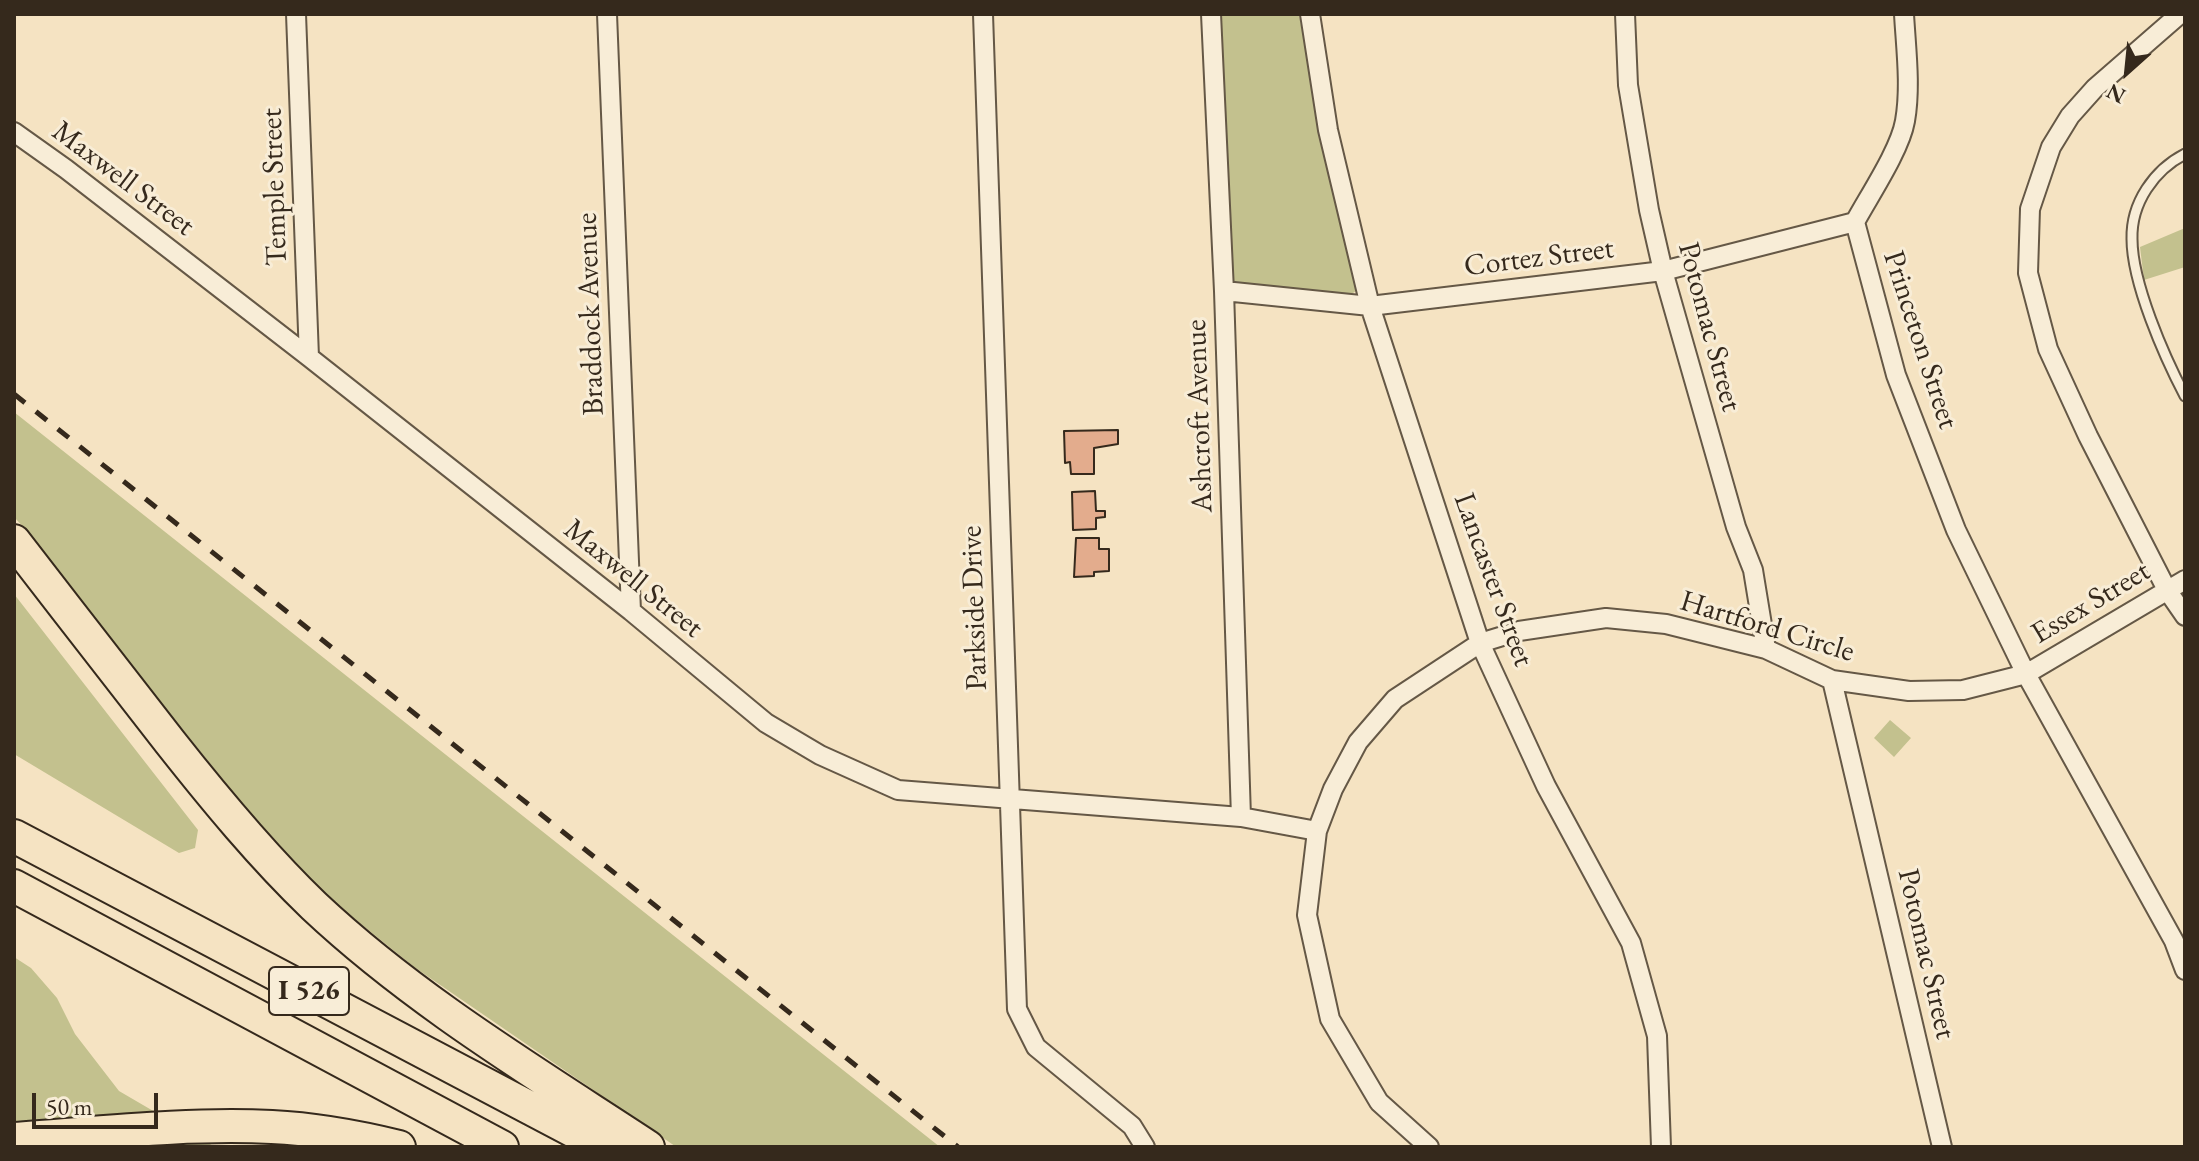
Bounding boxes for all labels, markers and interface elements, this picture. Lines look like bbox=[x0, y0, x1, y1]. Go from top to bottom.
north arrow bbox=[2087, 32, 2167, 112]
text: N bbox=[2101, 77, 2130, 111]
street label: Temple Street bbox=[254, 107, 296, 267]
street label: Maxwell Street bbox=[45, 114, 201, 244]
street label: Braddock Avenue bbox=[569, 212, 613, 416]
street label: Cortez Street bbox=[1462, 231, 1616, 285]
street label: Potomac Street bbox=[1669, 238, 1749, 416]
street label: Princeton Street bbox=[1874, 246, 1966, 434]
street label: Ashcroft Avenue bbox=[1179, 319, 1221, 513]
street label: Lancaster Street bbox=[1445, 488, 1541, 672]
street label: Maxwell Street bbox=[556, 512, 710, 646]
street label: Parkside Drive bbox=[954, 525, 996, 691]
street label: Essex Street bbox=[2025, 553, 2157, 653]
street label: Hartford Circle bbox=[1676, 583, 1858, 671]
street label: Potomac Street bbox=[1889, 865, 1963, 1043]
road number: I 526 bbox=[269, 967, 349, 1015]
scale bar bbox=[36, 1077, 162, 1127]
text: 50 m bbox=[46, 1091, 93, 1122]

